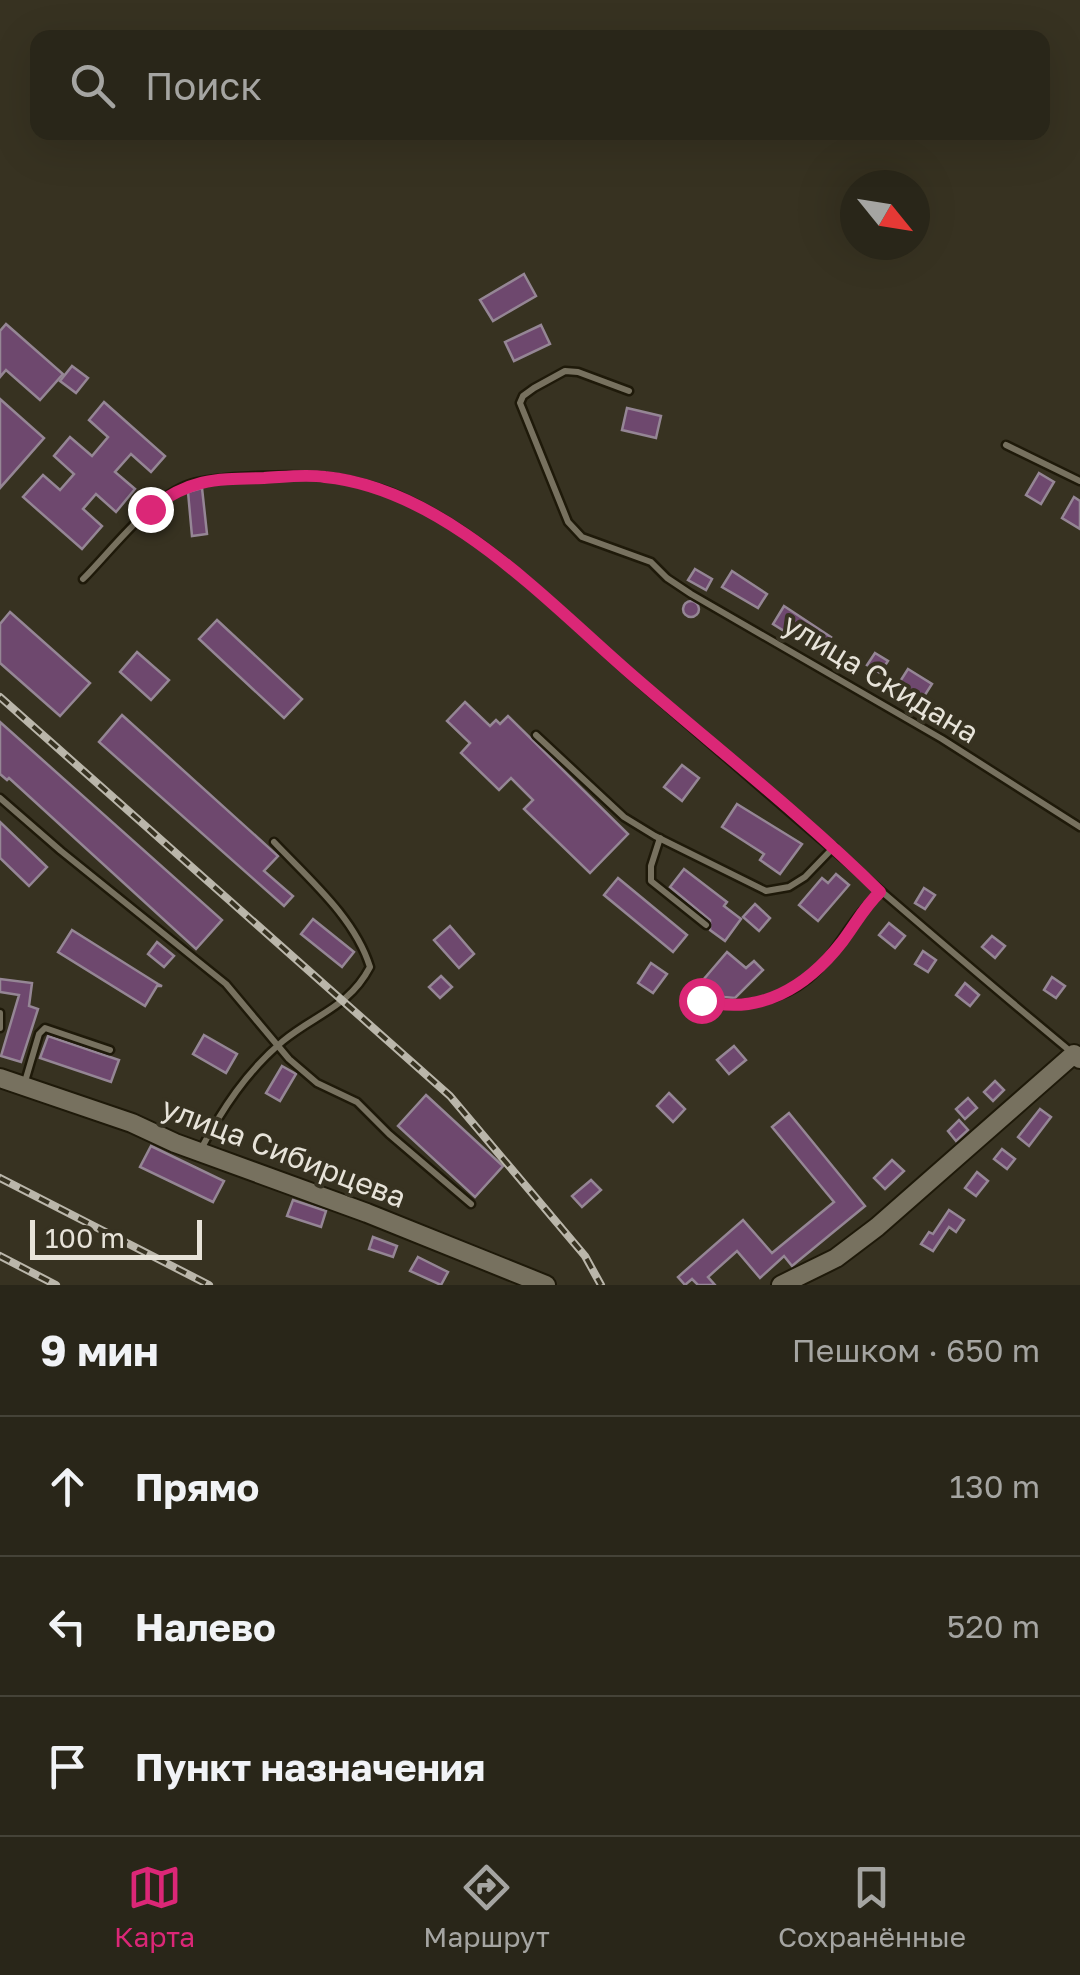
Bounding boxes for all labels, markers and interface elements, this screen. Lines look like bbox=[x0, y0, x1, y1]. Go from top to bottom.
search box bbox=[30, 30, 1050, 140]
icon: search bbox=[65, 58, 120, 113]
text: Поиск bbox=[145, 63, 262, 108]
north arrow bbox=[840, 170, 930, 260]
route end bbox=[128, 487, 174, 533]
street label: улица Скидана bbox=[777, 605, 985, 751]
route start bbox=[679, 978, 725, 1024]
street label: улица Сибирцева bbox=[157, 1089, 411, 1215]
scale bar bbox=[30, 1215, 202, 1260]
text: 100 m bbox=[45, 1221, 125, 1254]
text: 9 мин bbox=[40, 1325, 159, 1375]
text: Пешком · 650 m bbox=[792, 1331, 1040, 1369]
icon: ahead bbox=[40, 1459, 95, 1514]
text: Прямо bbox=[135, 1464, 259, 1509]
text: 130 m bbox=[950, 1467, 1040, 1505]
icon: left bbox=[40, 1599, 95, 1654]
text: Налево bbox=[135, 1604, 276, 1649]
text: 520 m bbox=[947, 1607, 1040, 1645]
icon: arrive bbox=[40, 1739, 95, 1794]
text: Пункт назначения bbox=[135, 1744, 485, 1789]
tab: Карта bbox=[114, 1860, 195, 1953]
tab: Маршрут bbox=[423, 1860, 550, 1953]
tab: Сохранённые bbox=[778, 1860, 966, 1953]

